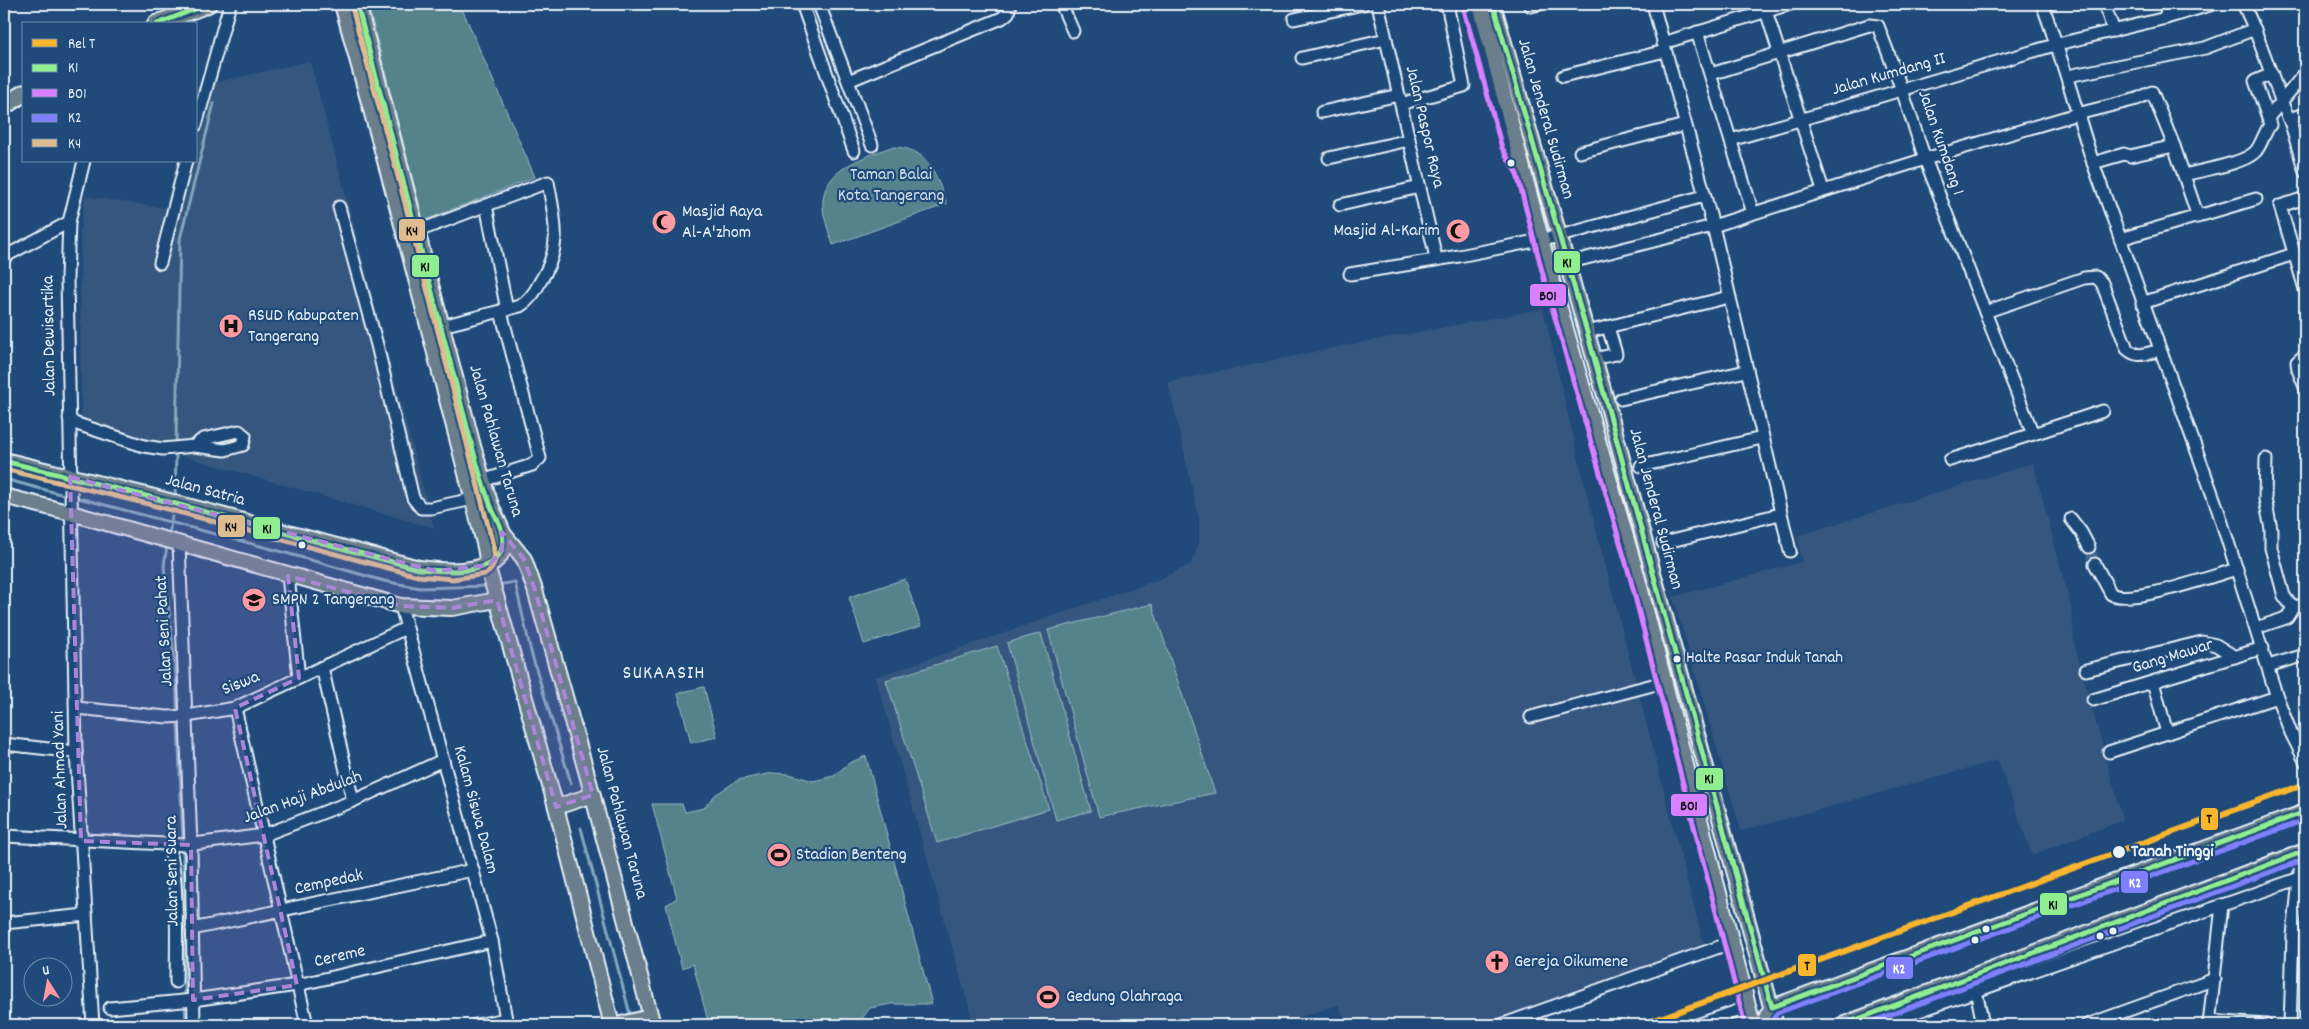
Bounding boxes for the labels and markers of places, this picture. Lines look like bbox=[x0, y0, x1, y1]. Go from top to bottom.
unlabelled marker bbox=[1506, 158, 1516, 168]
place label: Masjid Raya Al-A'zhom bbox=[682, 200, 763, 246]
mosque icon: Masjid Raya Al-A'zhom bbox=[651, 209, 677, 235]
mosque icon: Masjid Al-Karim bbox=[1445, 218, 1471, 244]
place label: Masjid Al-Karim bbox=[1333, 219, 1440, 244]
place label: RSUD Kabupaten Tangerang bbox=[248, 304, 359, 350]
hospital icon: RSUD Kabupaten Tangerang bbox=[218, 313, 244, 339]
unlabelled marker bbox=[297, 540, 307, 550]
school or university icon: SMPN 2 Tangerang bbox=[241, 587, 267, 613]
place label: SMPN 2 Tangerang bbox=[272, 588, 395, 613]
place label: Halte Pasar Induk Tanah bbox=[1686, 647, 1843, 671]
marker: Halte Pasar Induk Tanah bbox=[1672, 654, 1682, 664]
place label: Tanah Tinggi bbox=[2131, 840, 2214, 865]
sports icon: Stadion Benteng bbox=[766, 842, 792, 868]
place label: Stadion Benteng bbox=[796, 843, 907, 868]
marker: Tanah Tinggi bbox=[2111, 844, 2127, 860]
unlabelled marker bbox=[1981, 924, 1991, 934]
unlabelled marker bbox=[2108, 926, 2118, 936]
unlabelled marker bbox=[2095, 931, 2105, 941]
unlabelled marker bbox=[1970, 935, 1980, 945]
church icon: Gereja Oikumene bbox=[1484, 949, 1510, 975]
place label: Gereja Oikumene bbox=[1514, 950, 1628, 975]
sports icon: Gedung Olahraga bbox=[1035, 984, 1061, 1010]
place label: Gedung Olahraga bbox=[1066, 985, 1183, 1010]

